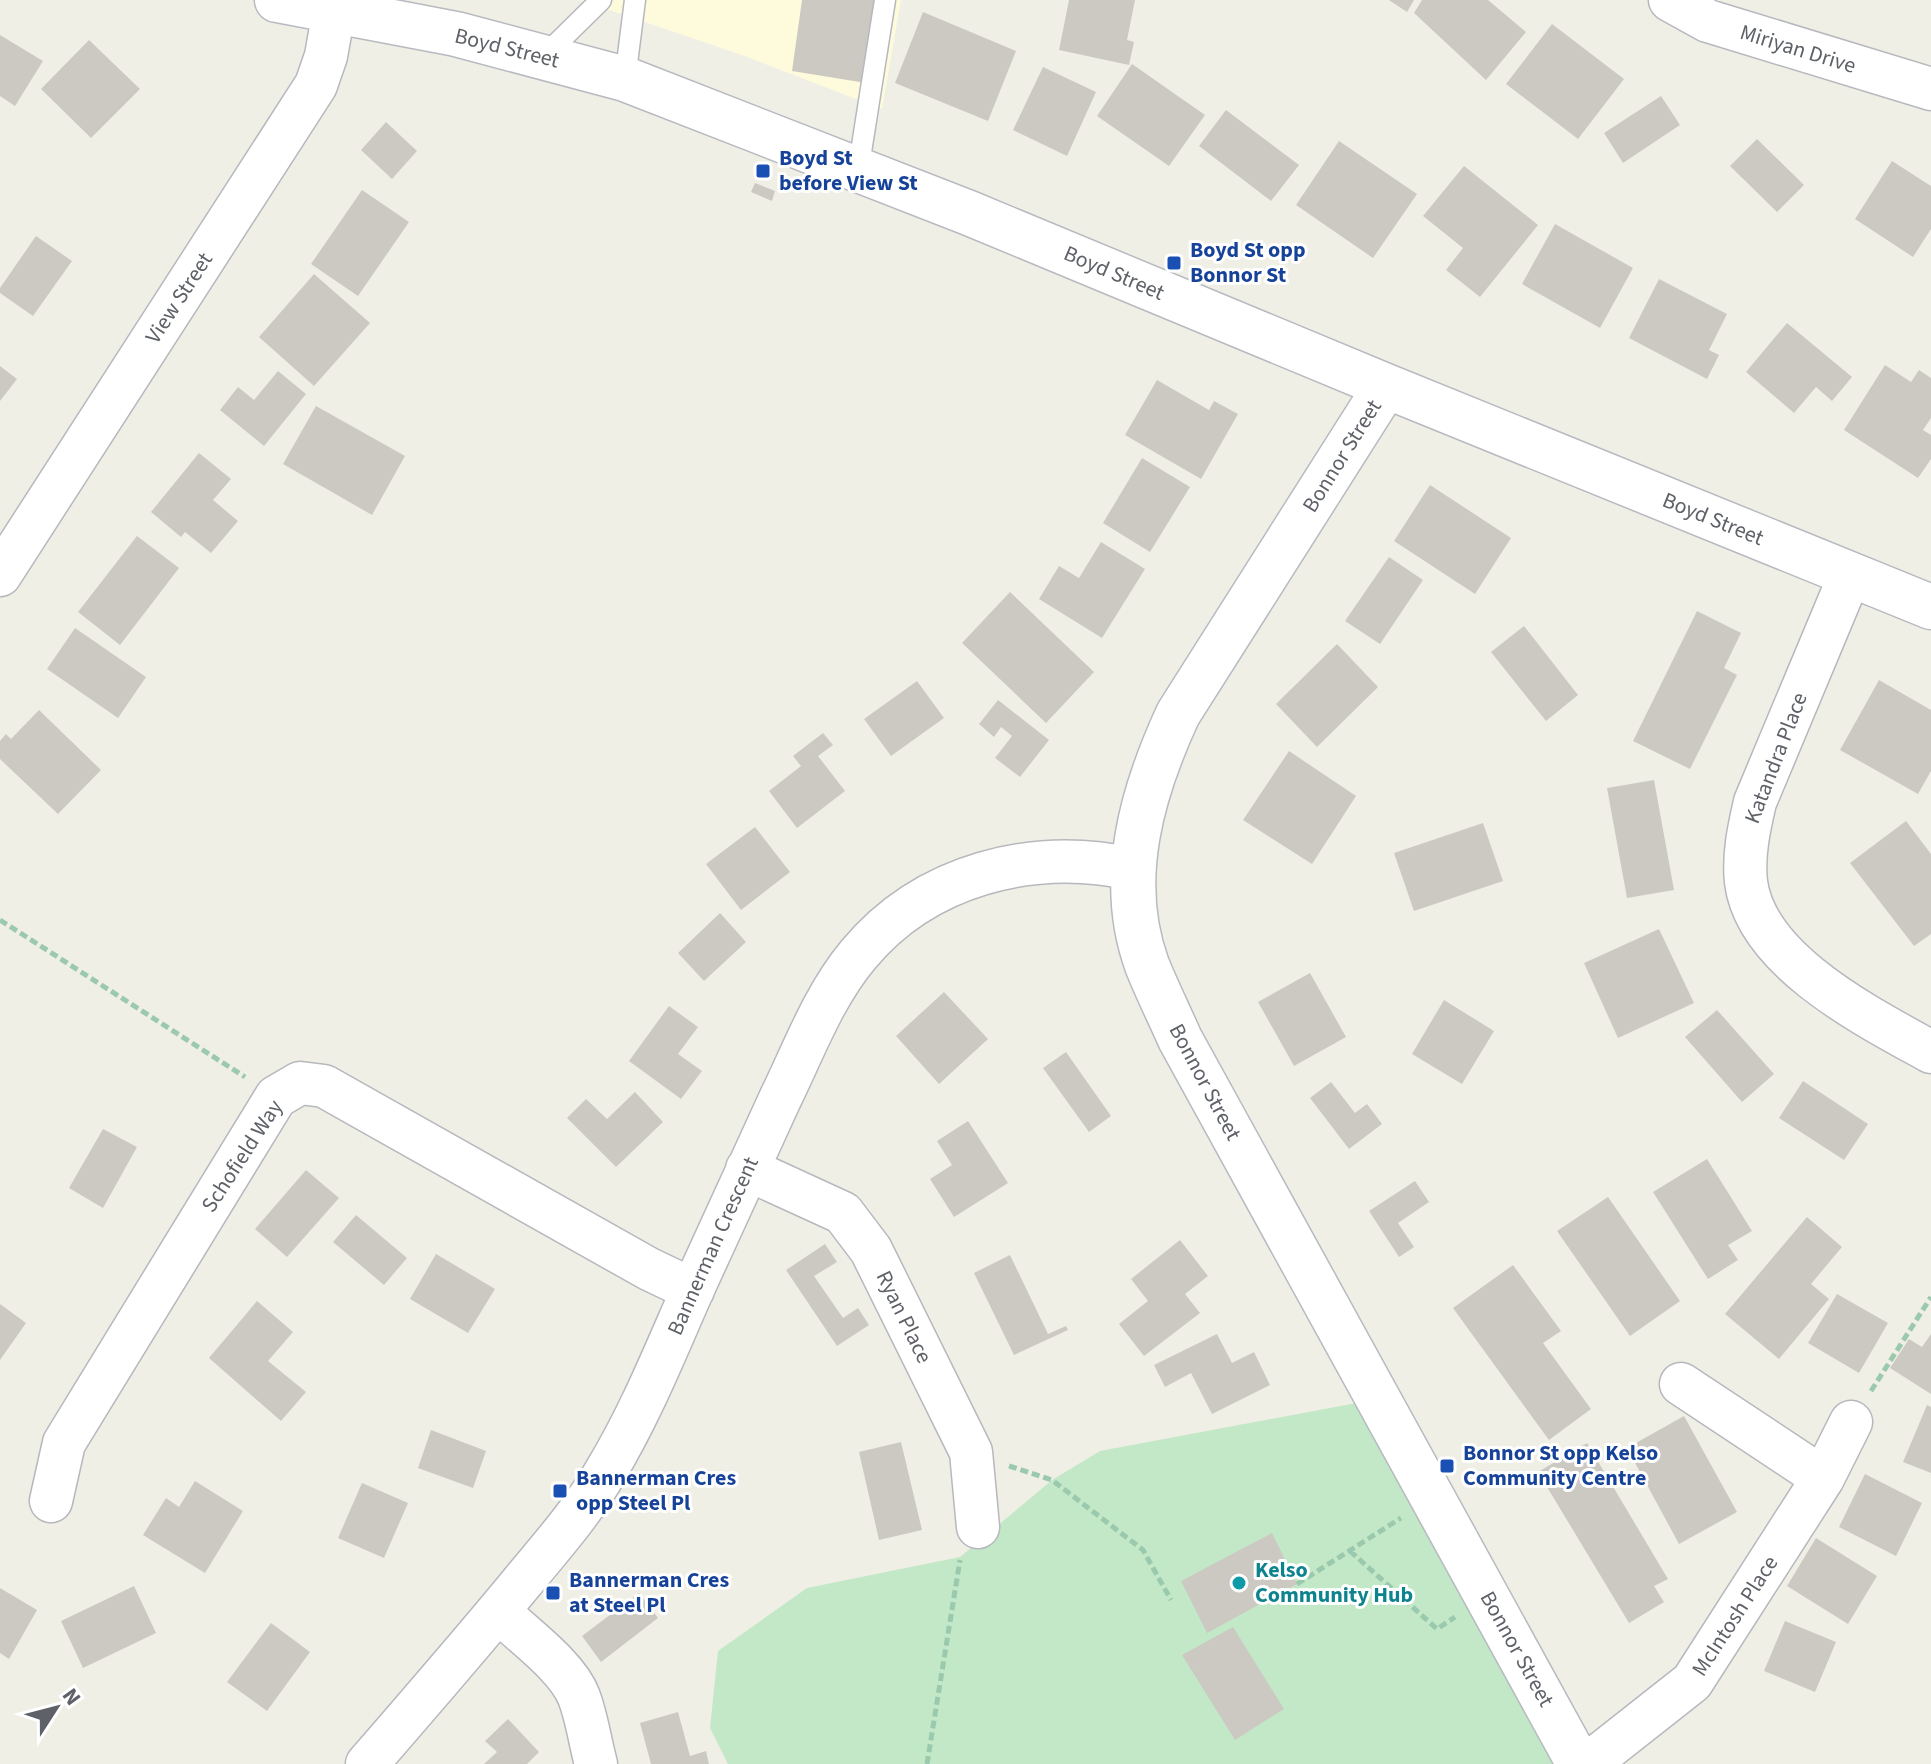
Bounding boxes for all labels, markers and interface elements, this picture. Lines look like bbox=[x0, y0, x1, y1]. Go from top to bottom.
street label: Miriyan Drive bbox=[1736, 16, 1860, 82]
street label: Boyd Street bbox=[451, 20, 563, 77]
place label: Boyd St before View St bbox=[779, 142, 918, 199]
marker: Boyd St before View St bbox=[754, 162, 772, 180]
place label: Boyd St opp Bonnor St bbox=[1190, 234, 1306, 291]
street label: Boyd Street bbox=[1059, 237, 1170, 309]
street label: View Street bbox=[138, 246, 221, 350]
marker: Boyd St opp Bonnor St bbox=[1165, 254, 1183, 272]
street label: Bonnor Street bbox=[1295, 393, 1390, 519]
street label: Boyd Street bbox=[1658, 484, 1769, 554]
street label: Katandra Place bbox=[1736, 688, 1816, 828]
street label: Bonnor Street bbox=[1161, 1018, 1249, 1147]
street label: Schofield Way bbox=[193, 1093, 291, 1219]
street label: Bannerman Crescent bbox=[659, 1151, 767, 1340]
street label: Ryan Place bbox=[868, 1265, 940, 1369]
place label: Bonnor St opp Kelso Community Centre bbox=[1463, 1437, 1658, 1494]
marker: Bonnor St opp Kelso Community Centre bbox=[1438, 1457, 1456, 1475]
place label: Bannerman Cres opp Steel Pl bbox=[576, 1462, 736, 1519]
marker: Bannerman Cres opp Steel Pl bbox=[551, 1482, 569, 1500]
street label: McIntosh Place bbox=[1684, 1549, 1786, 1683]
place label: Kelso Community Hub bbox=[1255, 1554, 1413, 1611]
place label: Bannerman Cres at Steel Pl bbox=[569, 1564, 729, 1621]
marker: Kelso Community Hub bbox=[1230, 1574, 1248, 1592]
marker: Bannerman Cres at Steel Pl bbox=[544, 1584, 562, 1602]
street label: Bonnor Street bbox=[1472, 1585, 1562, 1713]
north arrow bbox=[16, 1668, 96, 1748]
text: N bbox=[54, 1682, 89, 1712]

